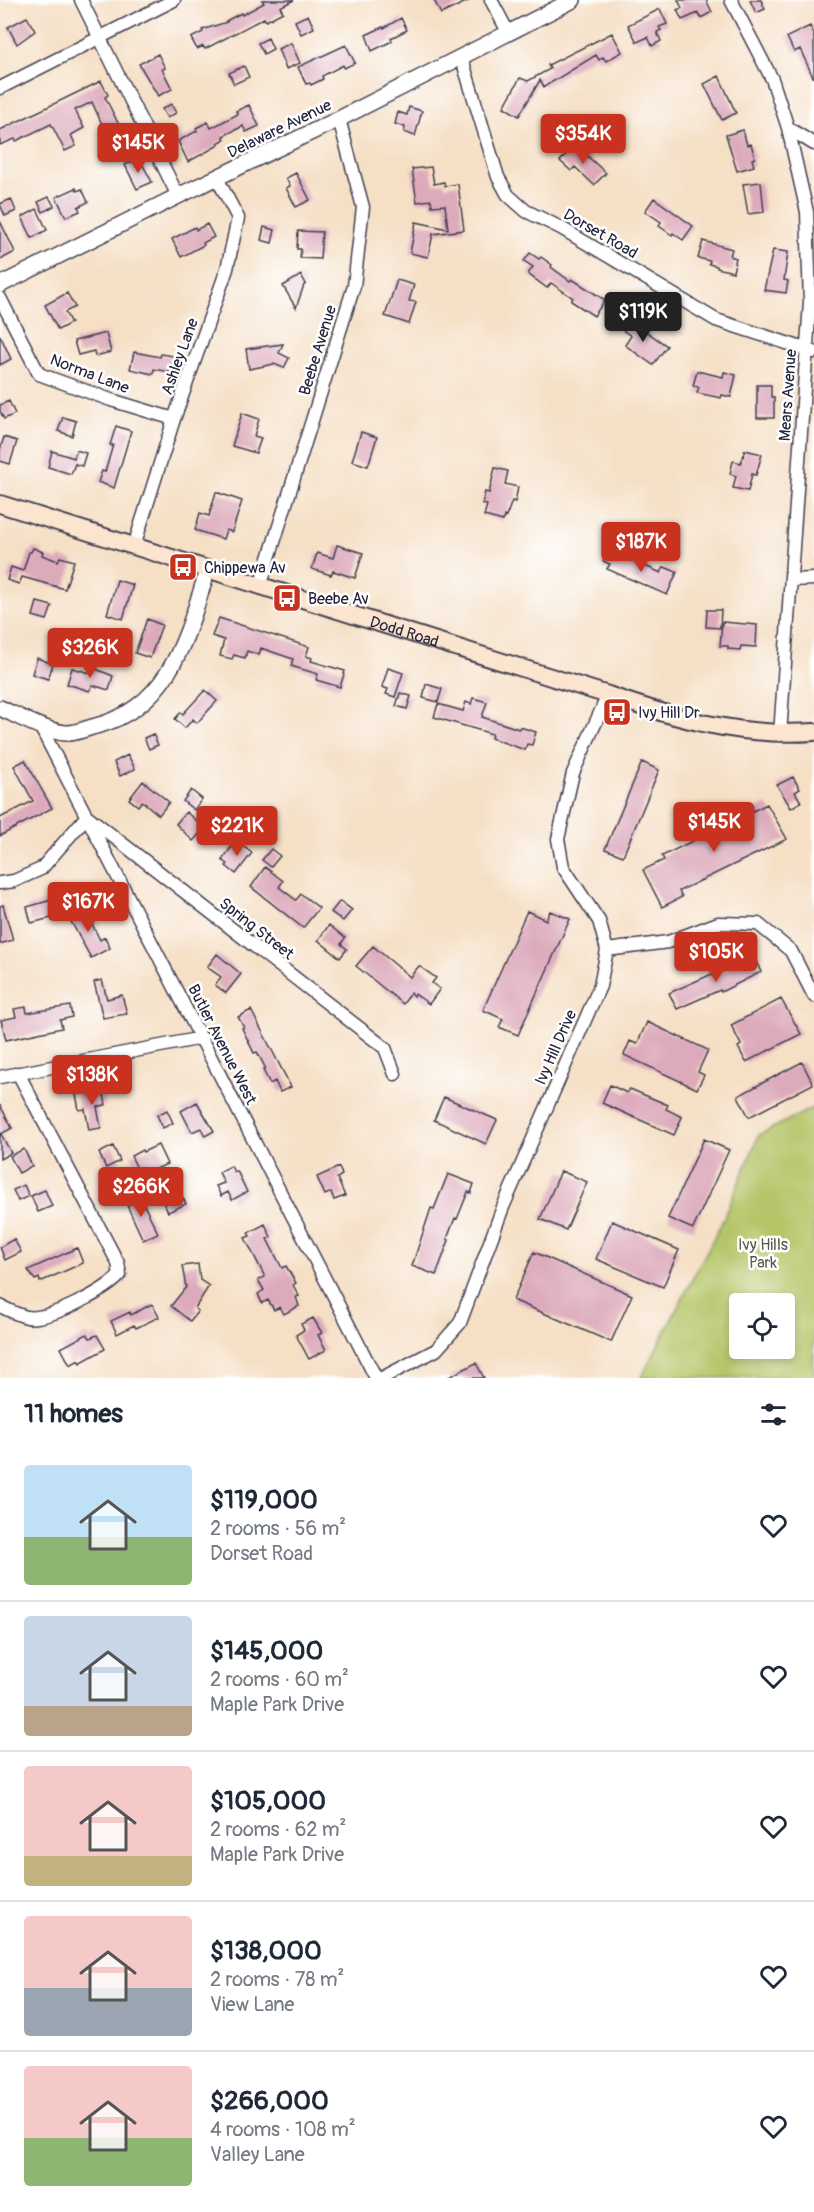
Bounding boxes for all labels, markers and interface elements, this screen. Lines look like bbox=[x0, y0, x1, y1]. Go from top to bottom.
street label: Delaware Avenue bbox=[224, 95, 335, 163]
pin: $354K bbox=[541, 114, 625, 165]
text: $354K bbox=[555, 121, 611, 146]
pin: $145K bbox=[96, 123, 180, 174]
text: $145K bbox=[111, 130, 165, 155]
street label: Dorset Road bbox=[560, 205, 641, 263]
pin: $119K bbox=[601, 292, 685, 343]
text: $119K bbox=[619, 299, 667, 324]
street label: Beebe Avenue bbox=[295, 303, 341, 398]
street label: Ashley Lane bbox=[157, 315, 203, 397]
street label: Mears Avenue bbox=[775, 348, 801, 442]
street label: Norma Lane bbox=[47, 350, 132, 398]
pin: $187K bbox=[599, 522, 683, 573]
text: $187K bbox=[615, 529, 667, 554]
bus stop icon: Chippewa Av bbox=[167, 551, 199, 583]
place label: Chippewa Av bbox=[204, 558, 286, 578]
bus stop icon: Beebe Av bbox=[271, 582, 303, 614]
place label: Beebe Av bbox=[308, 589, 369, 609]
street label: Dodd Road bbox=[367, 612, 441, 652]
pin: $326K bbox=[48, 628, 132, 679]
text: $326K bbox=[62, 635, 118, 660]
bus stop icon: Ivy Hill Dr bbox=[601, 696, 633, 728]
place label: Ivy Hill Dr bbox=[638, 703, 700, 723]
pin: $145K bbox=[672, 802, 756, 853]
pin: $221K bbox=[195, 806, 279, 857]
text: $145K bbox=[687, 809, 741, 834]
text: $221K bbox=[210, 813, 264, 838]
pin: $167K bbox=[46, 882, 130, 933]
text: $167K bbox=[62, 889, 114, 914]
street label: Spring Street bbox=[215, 893, 298, 964]
pin: $105K bbox=[674, 932, 758, 983]
text: $105K bbox=[688, 939, 744, 964]
street label: Butler Avenue West bbox=[183, 981, 261, 1108]
street label: Ivy Hill Drive bbox=[530, 1007, 581, 1088]
pin: $138K bbox=[50, 1055, 134, 1106]
text: $138K bbox=[66, 1062, 118, 1087]
pin: $266K bbox=[99, 1167, 183, 1218]
text: $266K bbox=[112, 1174, 170, 1199]
park label: Ivy Hills Park bbox=[738, 1235, 788, 1273]
map controls bbox=[729, 1293, 795, 1359]
button: locate bbox=[729, 1293, 795, 1359]
text: 11 homes bbox=[24, 1398, 123, 1430]
icon: filters bbox=[757, 1398, 790, 1431]
text: $119,000 bbox=[210, 1484, 318, 1516]
icon: home bbox=[72, 1489, 144, 1561]
icon: heart bbox=[757, 1509, 790, 1542]
text: 2 rooms · 56 m² bbox=[210, 1516, 346, 1541]
text: Dorset Road bbox=[210, 1541, 313, 1566]
text: $145,000 bbox=[210, 1635, 323, 1667]
icon: home bbox=[72, 1640, 144, 1712]
icon: heart bbox=[757, 1660, 790, 1693]
text: 2 rooms · 60 m² bbox=[210, 1667, 349, 1692]
text: Maple Park Drive bbox=[210, 1692, 344, 1717]
text: $105,000 bbox=[210, 1785, 326, 1817]
icon: home bbox=[72, 1790, 144, 1862]
icon: heart bbox=[757, 1810, 790, 1843]
text: 2 rooms · 62 m² bbox=[210, 1817, 346, 1842]
text: Maple Park Drive bbox=[210, 1842, 344, 1867]
text: $138,000 bbox=[210, 1935, 322, 1967]
icon: home bbox=[72, 1940, 144, 2012]
icon: heart bbox=[757, 1960, 790, 1993]
text: 2 rooms · 78 m² bbox=[210, 1967, 344, 1992]
text: View Lane bbox=[210, 1992, 294, 2017]
text: $266,000 bbox=[210, 2085, 329, 2117]
icon: home bbox=[72, 2090, 144, 2162]
icon: heart bbox=[757, 2110, 790, 2143]
text: 4 rooms · 108 m² bbox=[210, 2117, 356, 2142]
text: Valley Lane bbox=[210, 2142, 305, 2167]

